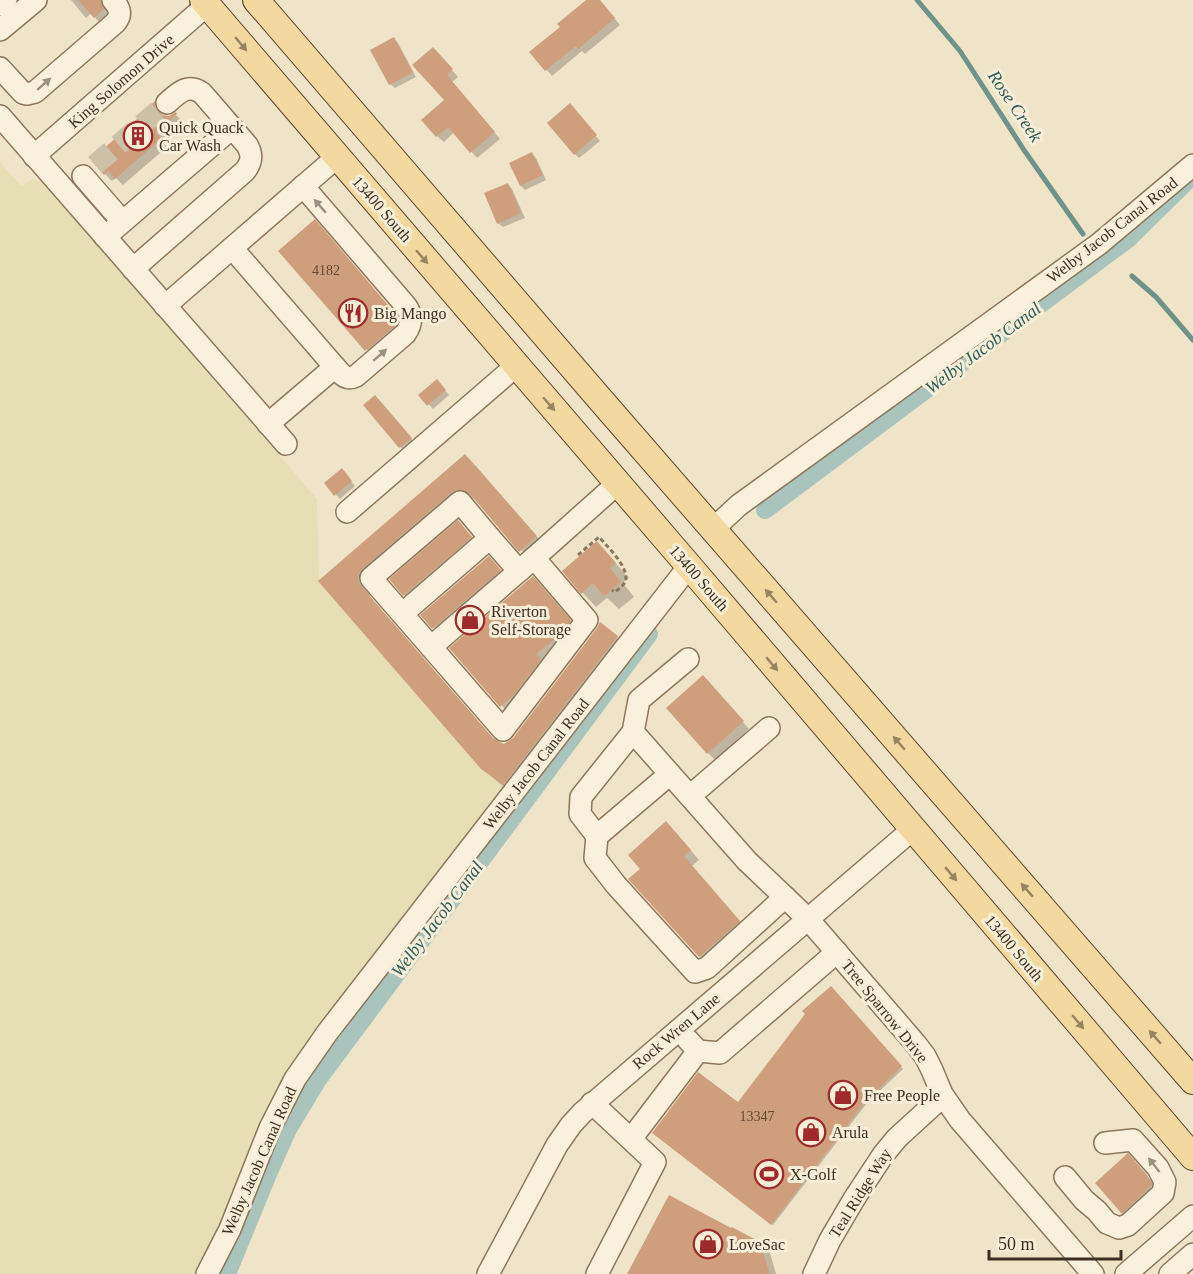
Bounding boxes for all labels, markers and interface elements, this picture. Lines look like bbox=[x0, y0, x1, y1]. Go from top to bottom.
street label: King Solomon Drive bbox=[65, 31, 178, 132]
one-way arrow bbox=[234, 37, 248, 52]
water label: Rose Creek bbox=[983, 66, 1047, 146]
one-way arrow bbox=[36, 78, 51, 91]
place label: Quick Quack Car Wash bbox=[159, 119, 244, 154]
building icon: Quick Quack Car Wash bbox=[122, 120, 154, 152]
street label: 13400 South bbox=[349, 173, 415, 245]
street label: Welby Jacob Canal Road bbox=[1043, 174, 1181, 287]
one-way arrow bbox=[314, 199, 327, 214]
one-way arrow bbox=[415, 249, 428, 264]
house number: 4182 bbox=[312, 263, 340, 278]
restaurant icon: Big Mango bbox=[337, 297, 369, 329]
water label: Welby Jacob Canal bbox=[921, 298, 1045, 398]
place label: Big Mango bbox=[374, 305, 446, 323]
one-way arrow bbox=[372, 349, 387, 362]
one-way arrow bbox=[542, 396, 555, 411]
street label: 13400 South bbox=[666, 542, 732, 614]
one-way arrow bbox=[764, 588, 778, 603]
place label: Riverton Self-Storage bbox=[491, 603, 571, 639]
shop icon: Riverton Self-Storage bbox=[454, 604, 486, 636]
one-way arrow bbox=[765, 656, 778, 671]
street label: Welby Jacob Canal Road bbox=[480, 695, 593, 833]
one-way arrow bbox=[893, 736, 906, 751]
water label: Welby Jacob Canal bbox=[387, 857, 487, 981]
one-way arrow bbox=[944, 866, 957, 881]
one-way arrow bbox=[1021, 883, 1034, 898]
street label: 13400 South bbox=[981, 911, 1047, 985]
street label: Tree Sparrow Drive bbox=[838, 956, 932, 1066]
street label: Rock Wren Lane bbox=[629, 990, 723, 1072]
one-way arrow bbox=[1071, 1014, 1084, 1029]
one-way arrow bbox=[1149, 1030, 1162, 1045]
shop icon: Free People bbox=[827, 1079, 859, 1111]
street label: Welby Jacob Canal Road bbox=[219, 1084, 300, 1238]
place label: Free People bbox=[864, 1087, 940, 1105]
house number: 13347 bbox=[740, 1109, 775, 1124]
shop icon: Arula bbox=[795, 1116, 827, 1148]
place label: Arula bbox=[832, 1124, 868, 1141]
street label: Teal Ridge Way bbox=[826, 1145, 895, 1241]
one-way arrow bbox=[1148, 1157, 1160, 1173]
sports icon: X-Golf bbox=[753, 1158, 785, 1190]
place label: X-Golf bbox=[790, 1166, 837, 1183]
scale bar bbox=[989, 1223, 1121, 1261]
shop icon: LoveSac bbox=[692, 1228, 724, 1260]
text: 50 m bbox=[998, 1234, 1035, 1254]
place label: LoveSac bbox=[729, 1236, 785, 1253]

